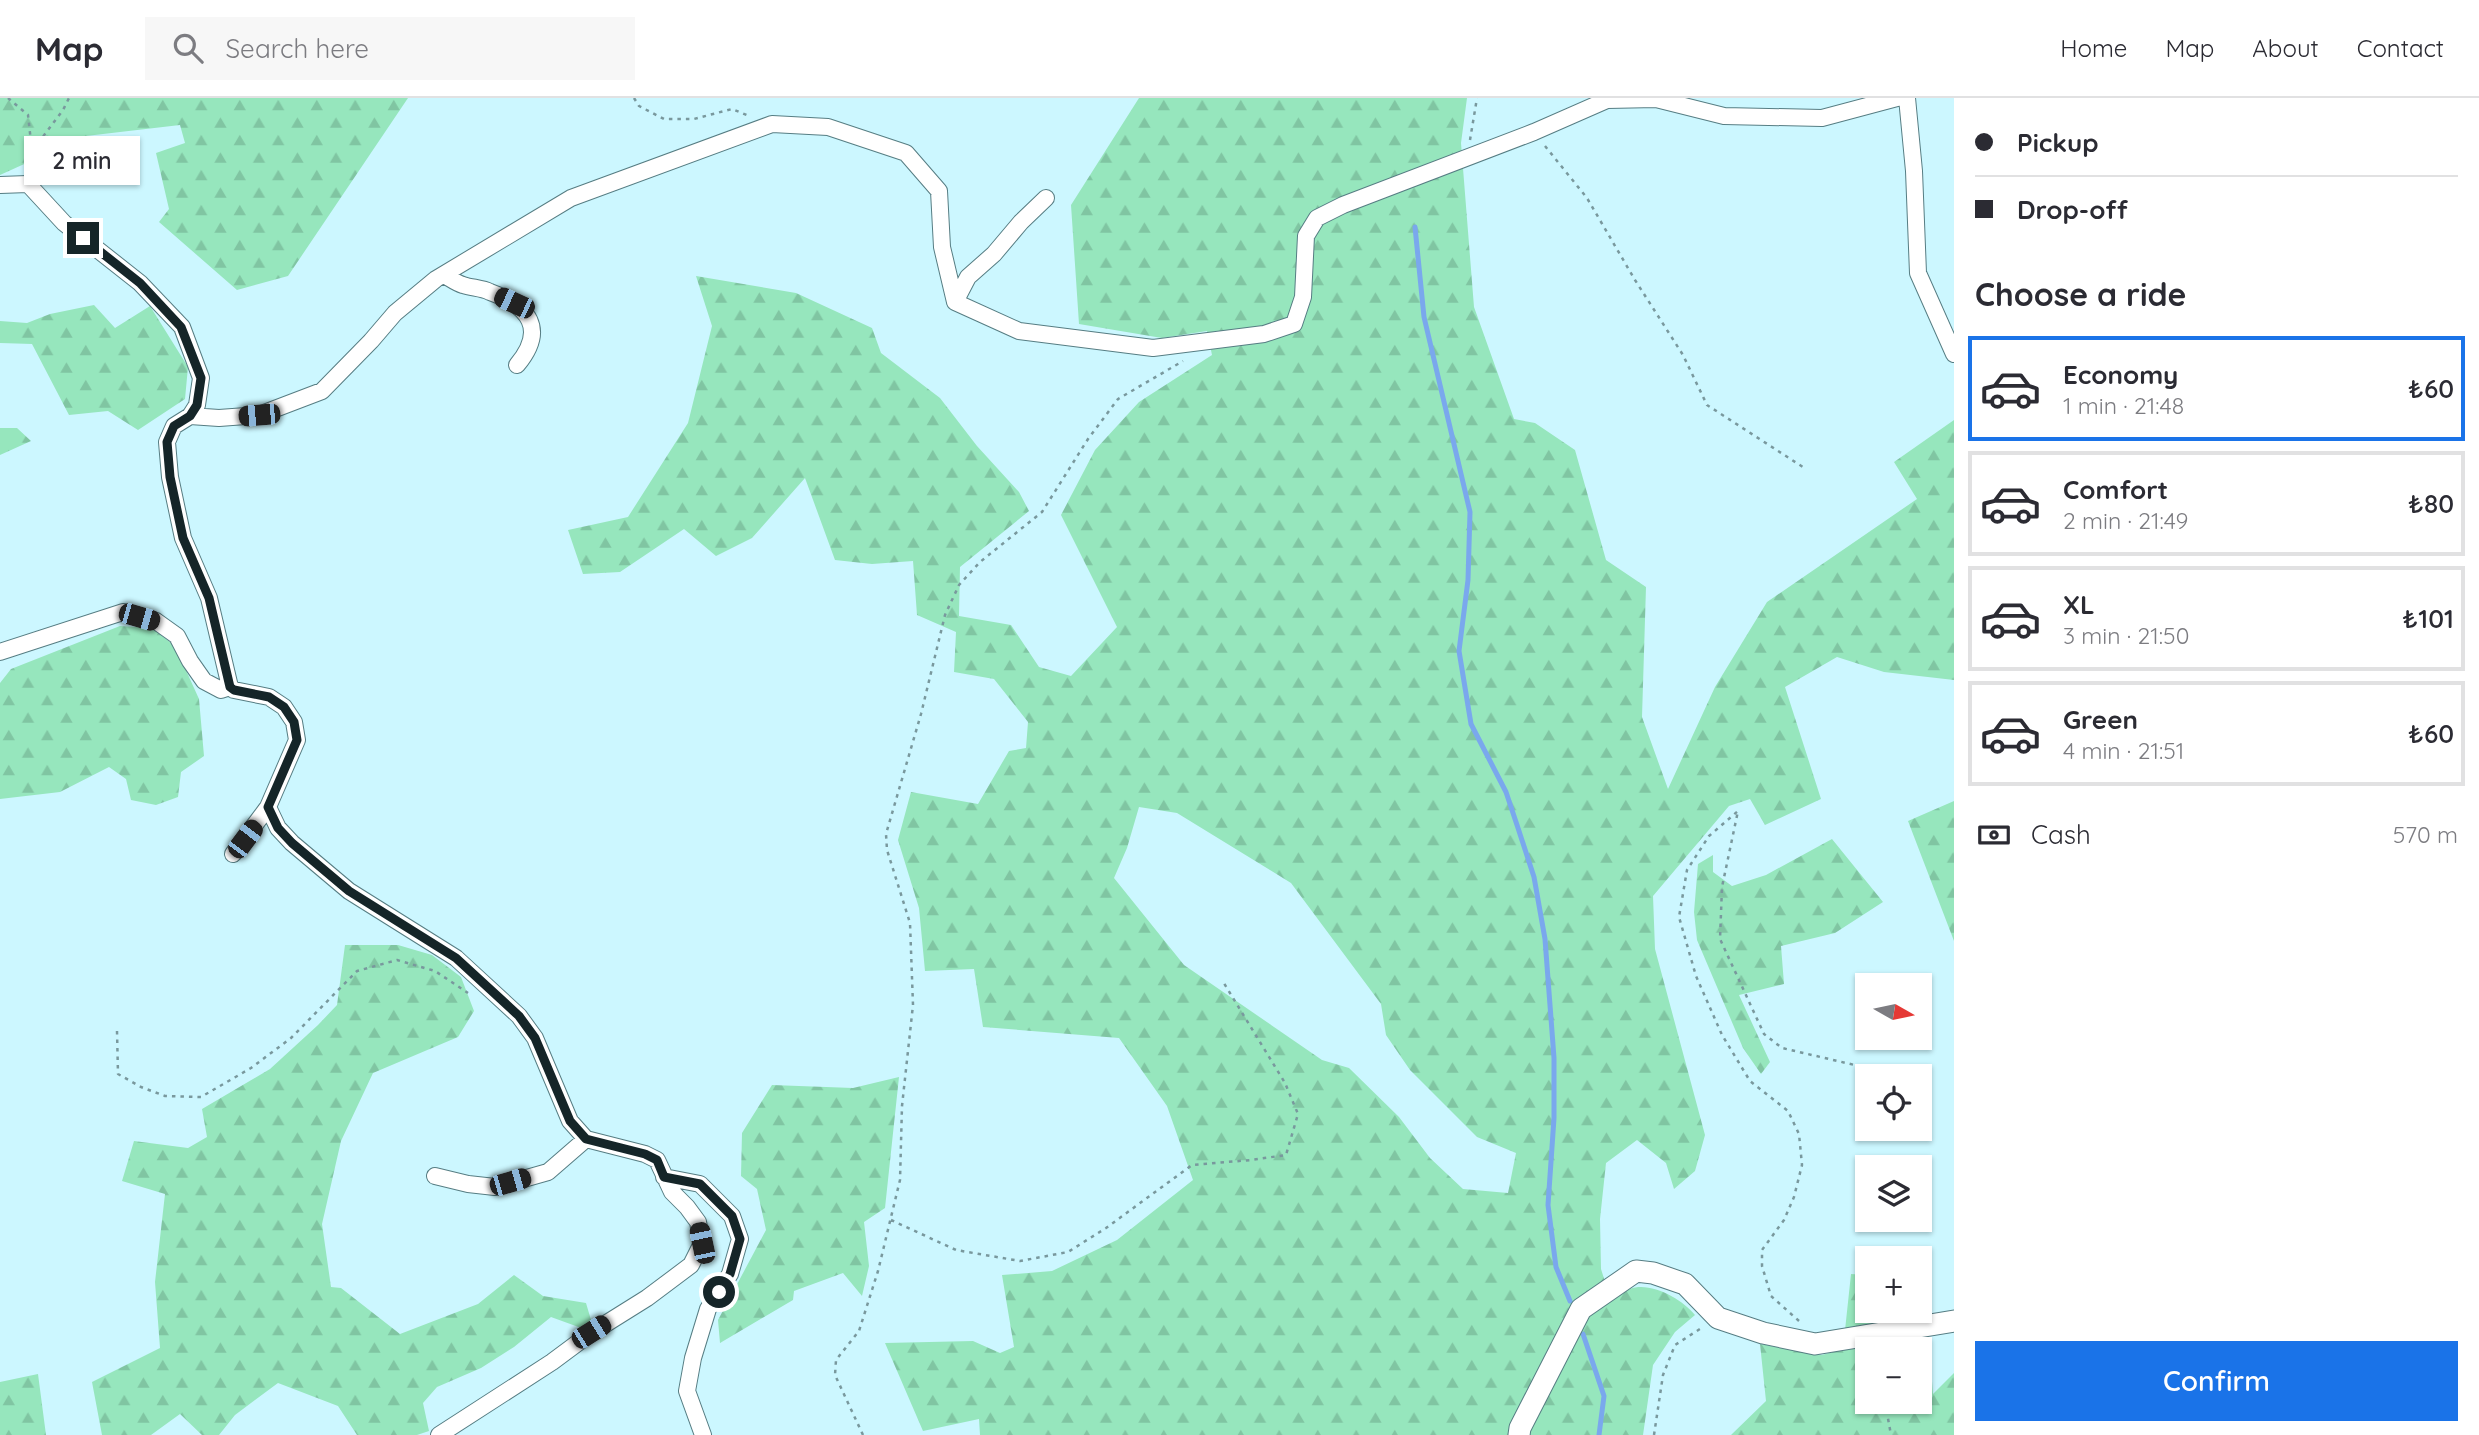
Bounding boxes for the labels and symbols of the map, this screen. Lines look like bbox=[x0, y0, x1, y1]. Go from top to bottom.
callout: 2 min bbox=[25, 136, 141, 186]
route end bbox=[67, 222, 99, 254]
car bbox=[491, 285, 538, 321]
car bbox=[238, 403, 281, 427]
car bbox=[116, 601, 163, 633]
car bbox=[224, 816, 267, 862]
north arrow bbox=[1855, 973, 1932, 1050]
car bbox=[487, 1166, 534, 1198]
car bbox=[688, 1220, 717, 1266]
route start bbox=[703, 1276, 735, 1308]
car bbox=[568, 1312, 615, 1352]

